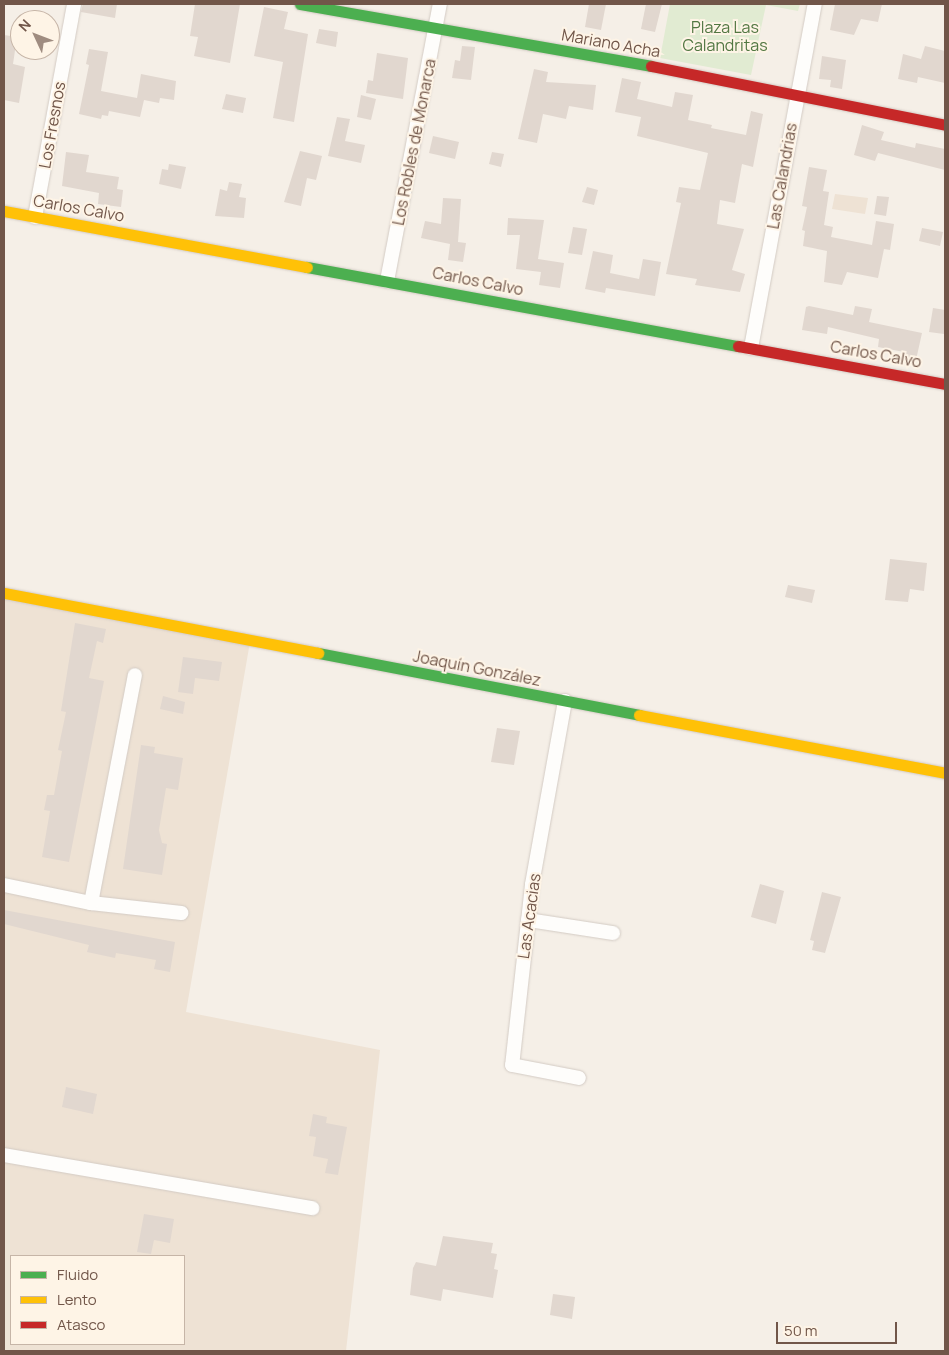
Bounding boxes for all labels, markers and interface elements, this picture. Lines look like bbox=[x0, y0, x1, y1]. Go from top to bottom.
north arrow bbox=[10, 10, 60, 60]
text: N bbox=[14, 15, 35, 35]
park label: Plaza Las Calandritas bbox=[682, 17, 768, 55]
street label: Mariano Acha bbox=[560, 25, 662, 61]
street label: Los Robles de Monarca bbox=[388, 57, 440, 227]
street label: Los Fresnos bbox=[35, 80, 69, 170]
street label: Las Calandrias bbox=[763, 121, 801, 231]
street label: Carlos Calvo bbox=[32, 191, 126, 225]
street label: Carlos Calvo bbox=[431, 263, 525, 299]
street label: Carlos Calvo bbox=[829, 337, 923, 371]
street label: Joaquín González bbox=[411, 646, 543, 690]
street label: Las Acacias bbox=[514, 872, 544, 960]
legend bbox=[10, 1255, 185, 1345]
text: Fluido bbox=[57, 1264, 98, 1285]
text: Lento bbox=[57, 1289, 97, 1310]
scale bar bbox=[779, 1312, 900, 1344]
text: Atasco bbox=[57, 1314, 105, 1335]
text: 50 m bbox=[784, 1320, 818, 1341]

